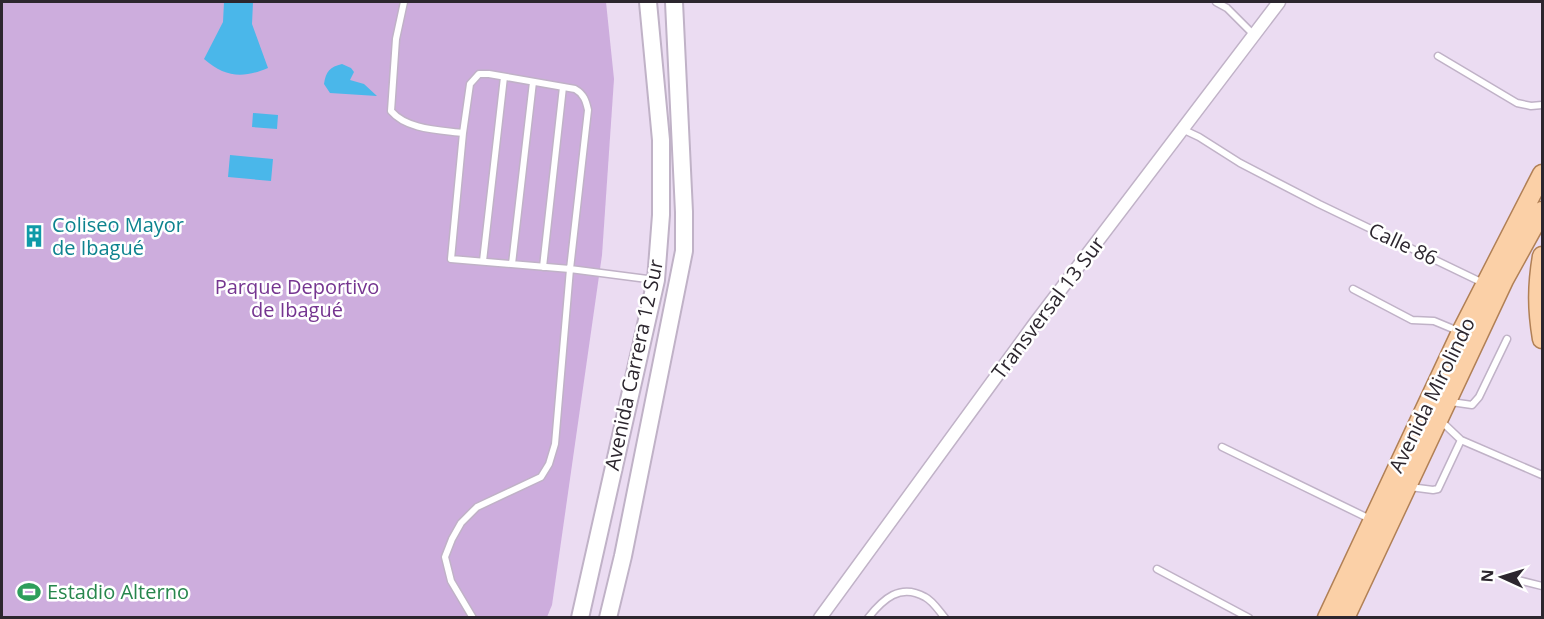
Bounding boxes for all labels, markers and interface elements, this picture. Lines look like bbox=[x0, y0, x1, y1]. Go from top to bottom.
place label: Coliseo Mayor de Ibagué bbox=[52, 211, 184, 261]
street label: Calle 86 bbox=[1364, 216, 1442, 271]
building icon: Coliseo Mayor de Ibagué bbox=[21, 223, 47, 249]
street label: Transversal 13 Sur bbox=[985, 231, 1110, 384]
street label: Avenida Carrera 12 Sur bbox=[598, 257, 669, 473]
park label: Parque Deportivo de Ibagué bbox=[215, 273, 379, 323]
street label: Avenida Mirolindo bbox=[1382, 313, 1481, 477]
north arrow bbox=[1472, 547, 1532, 607]
text: N bbox=[1476, 569, 1498, 583]
place label: Estadio Alterno bbox=[47, 578, 189, 605]
sports icon: Estadio Alterno bbox=[16, 579, 42, 605]

